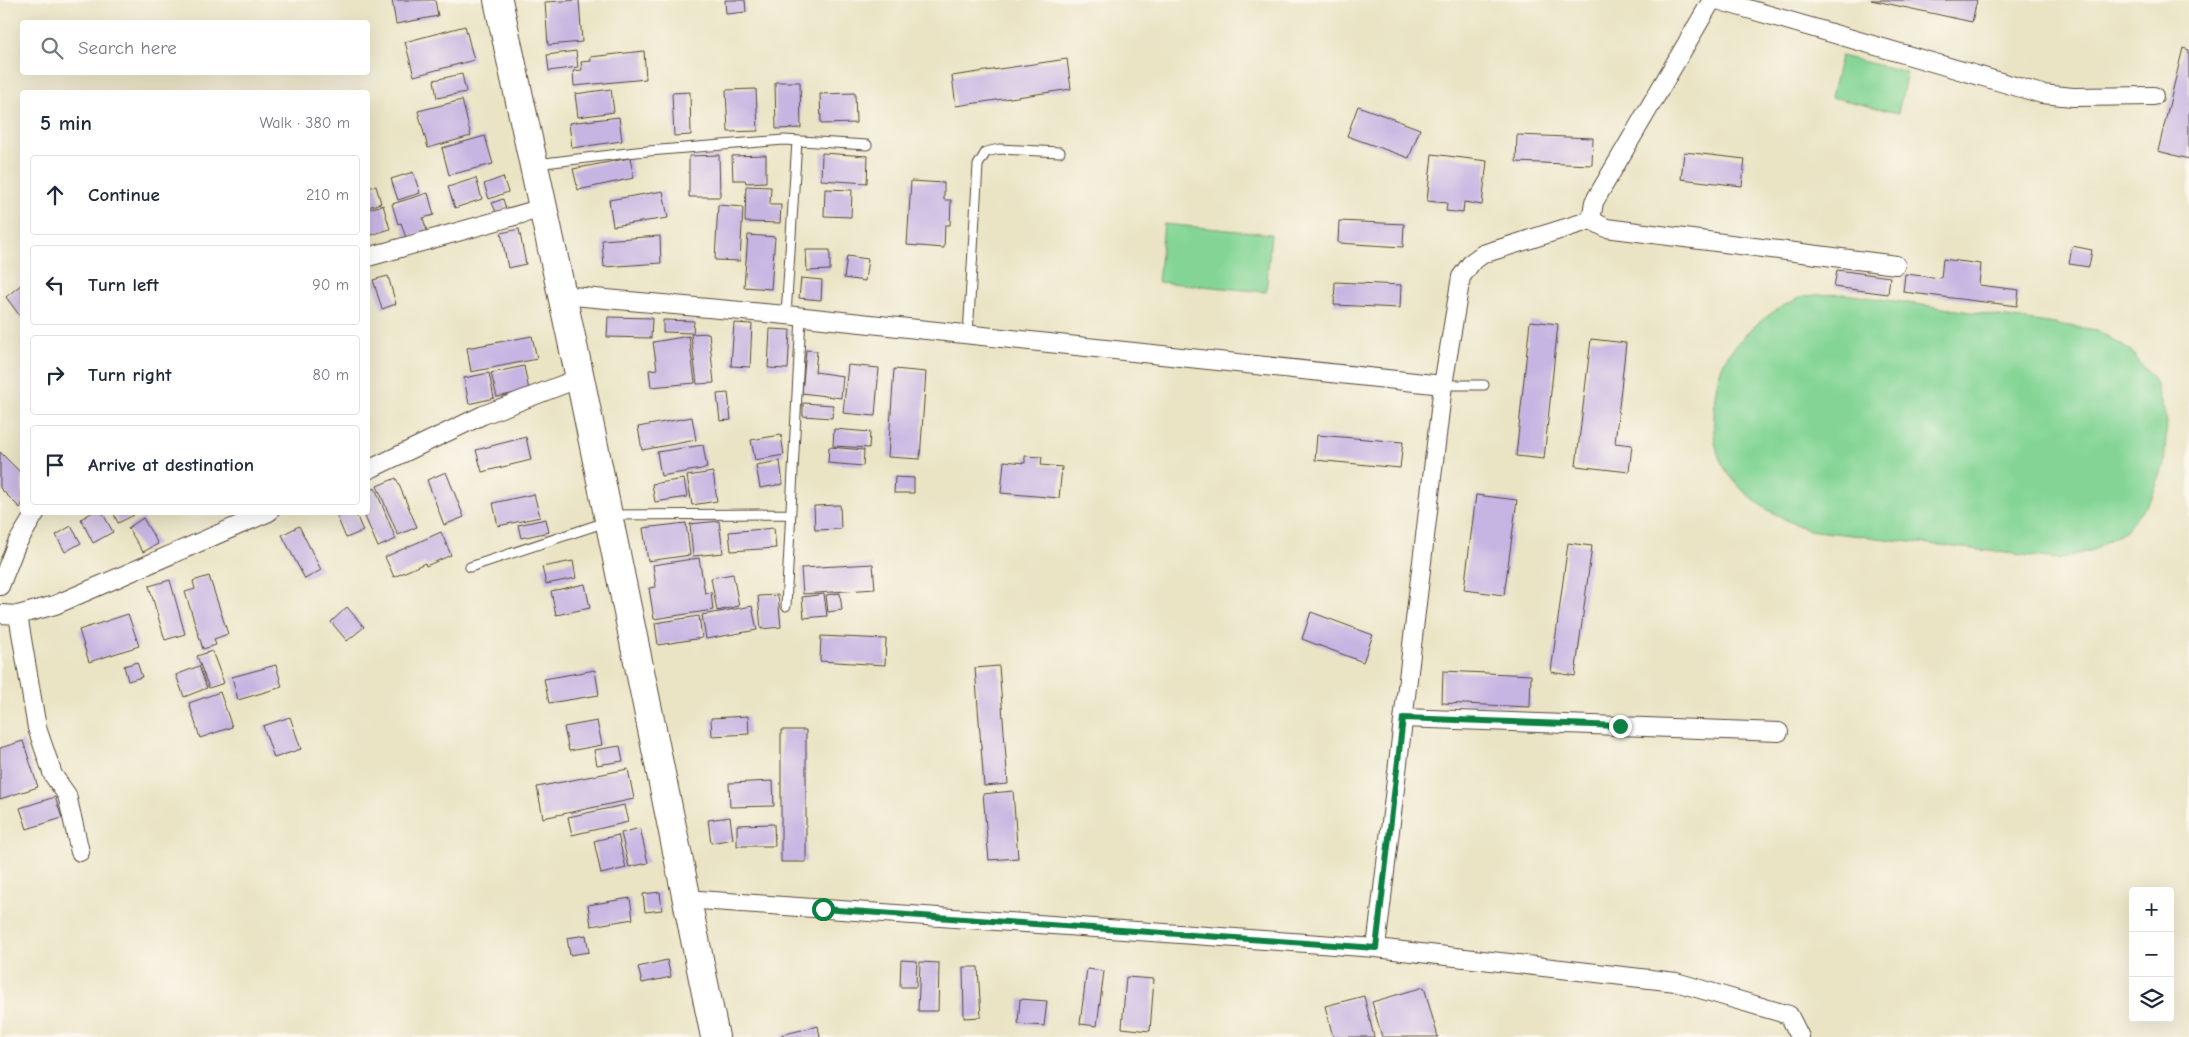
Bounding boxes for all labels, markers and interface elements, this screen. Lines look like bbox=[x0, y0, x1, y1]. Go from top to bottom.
search box bbox=[20, 20, 370, 75]
icon: search bbox=[38, 34, 66, 62]
text: Search here bbox=[78, 37, 177, 59]
text: 5 min bbox=[40, 111, 92, 135]
text: Walk · 380 m bbox=[260, 114, 350, 132]
icon: ahead bbox=[41, 181, 69, 209]
text: Continue bbox=[88, 184, 160, 206]
text: 210 m bbox=[306, 186, 349, 204]
icon: left bbox=[41, 271, 69, 299]
text: Turn left bbox=[88, 274, 159, 296]
text: 90 m bbox=[312, 276, 349, 294]
icon: right bbox=[41, 361, 69, 389]
text: Turn right bbox=[88, 364, 172, 386]
text: 80 m bbox=[312, 366, 349, 384]
icon: arrive bbox=[41, 451, 69, 479]
text: Arrive at destination bbox=[88, 454, 254, 476]
route end bbox=[1609, 715, 1632, 738]
map controls bbox=[2129, 887, 2174, 1022]
button: + bbox=[2129, 887, 2174, 932]
route start bbox=[812, 898, 835, 921]
button: − bbox=[2129, 932, 2174, 977]
button: layers bbox=[2129, 977, 2174, 1022]

